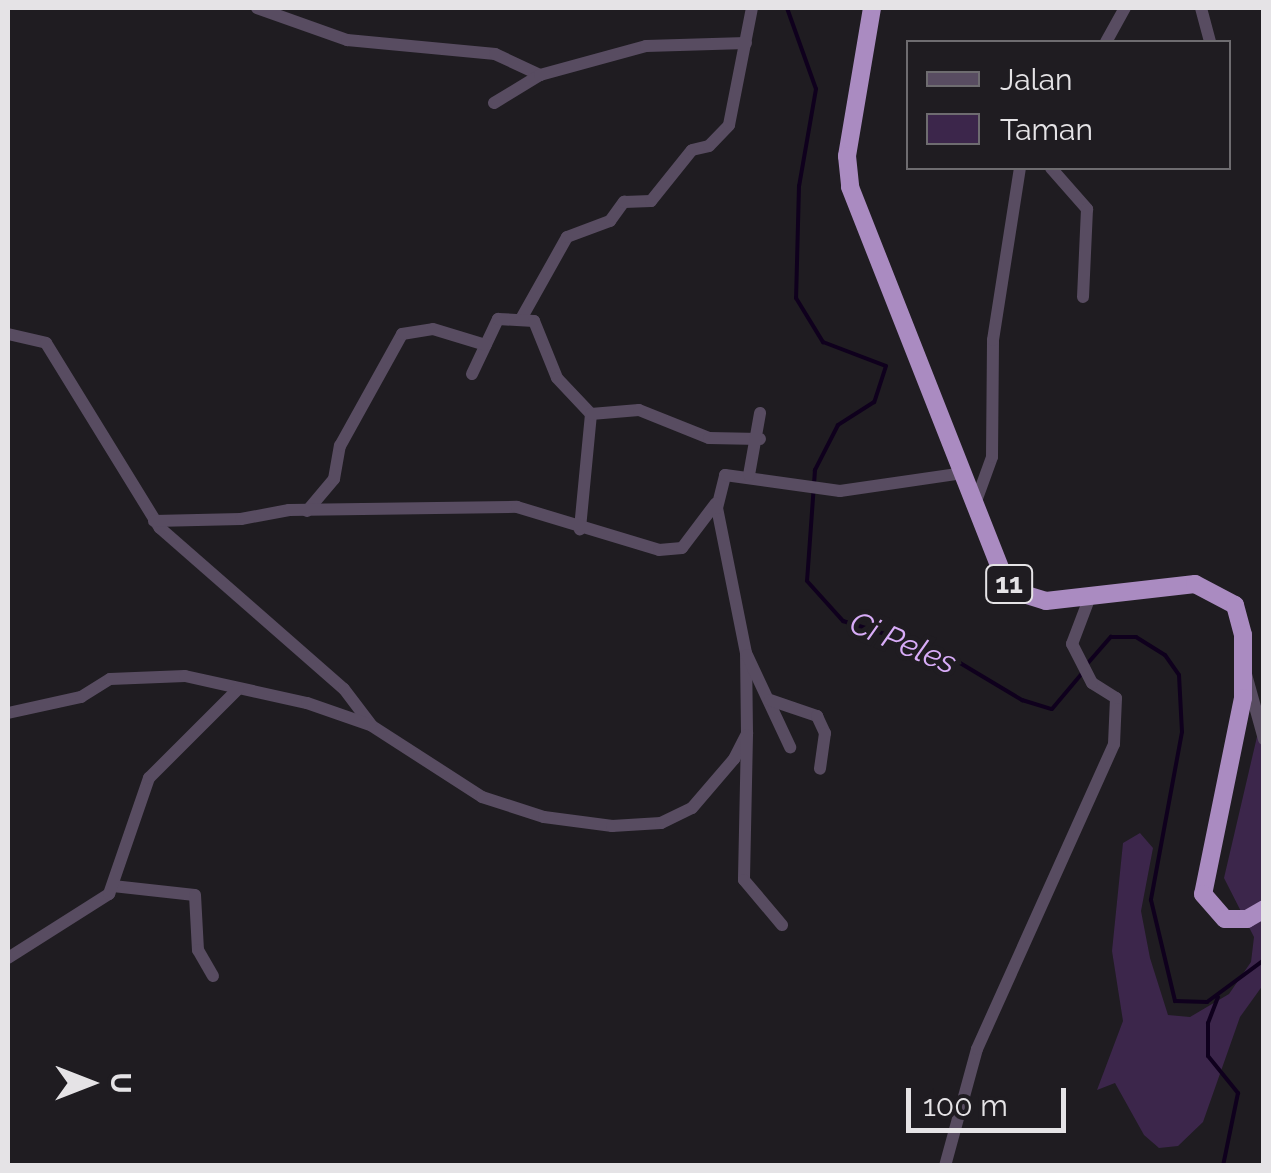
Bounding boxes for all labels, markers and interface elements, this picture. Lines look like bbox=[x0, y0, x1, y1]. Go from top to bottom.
legend bbox=[906, 40, 1231, 170]
text: Jalan bbox=[1000, 62, 1073, 97]
text: Taman bbox=[1000, 112, 1093, 147]
road number: 11 bbox=[984, 561, 1034, 607]
water label: Ci Peles bbox=[844, 603, 962, 683]
north arrow bbox=[40, 1033, 140, 1133]
scale bar bbox=[911, 1068, 1071, 1130]
text: U bbox=[104, 1072, 137, 1094]
text: 100 m bbox=[923, 1088, 1008, 1123]

